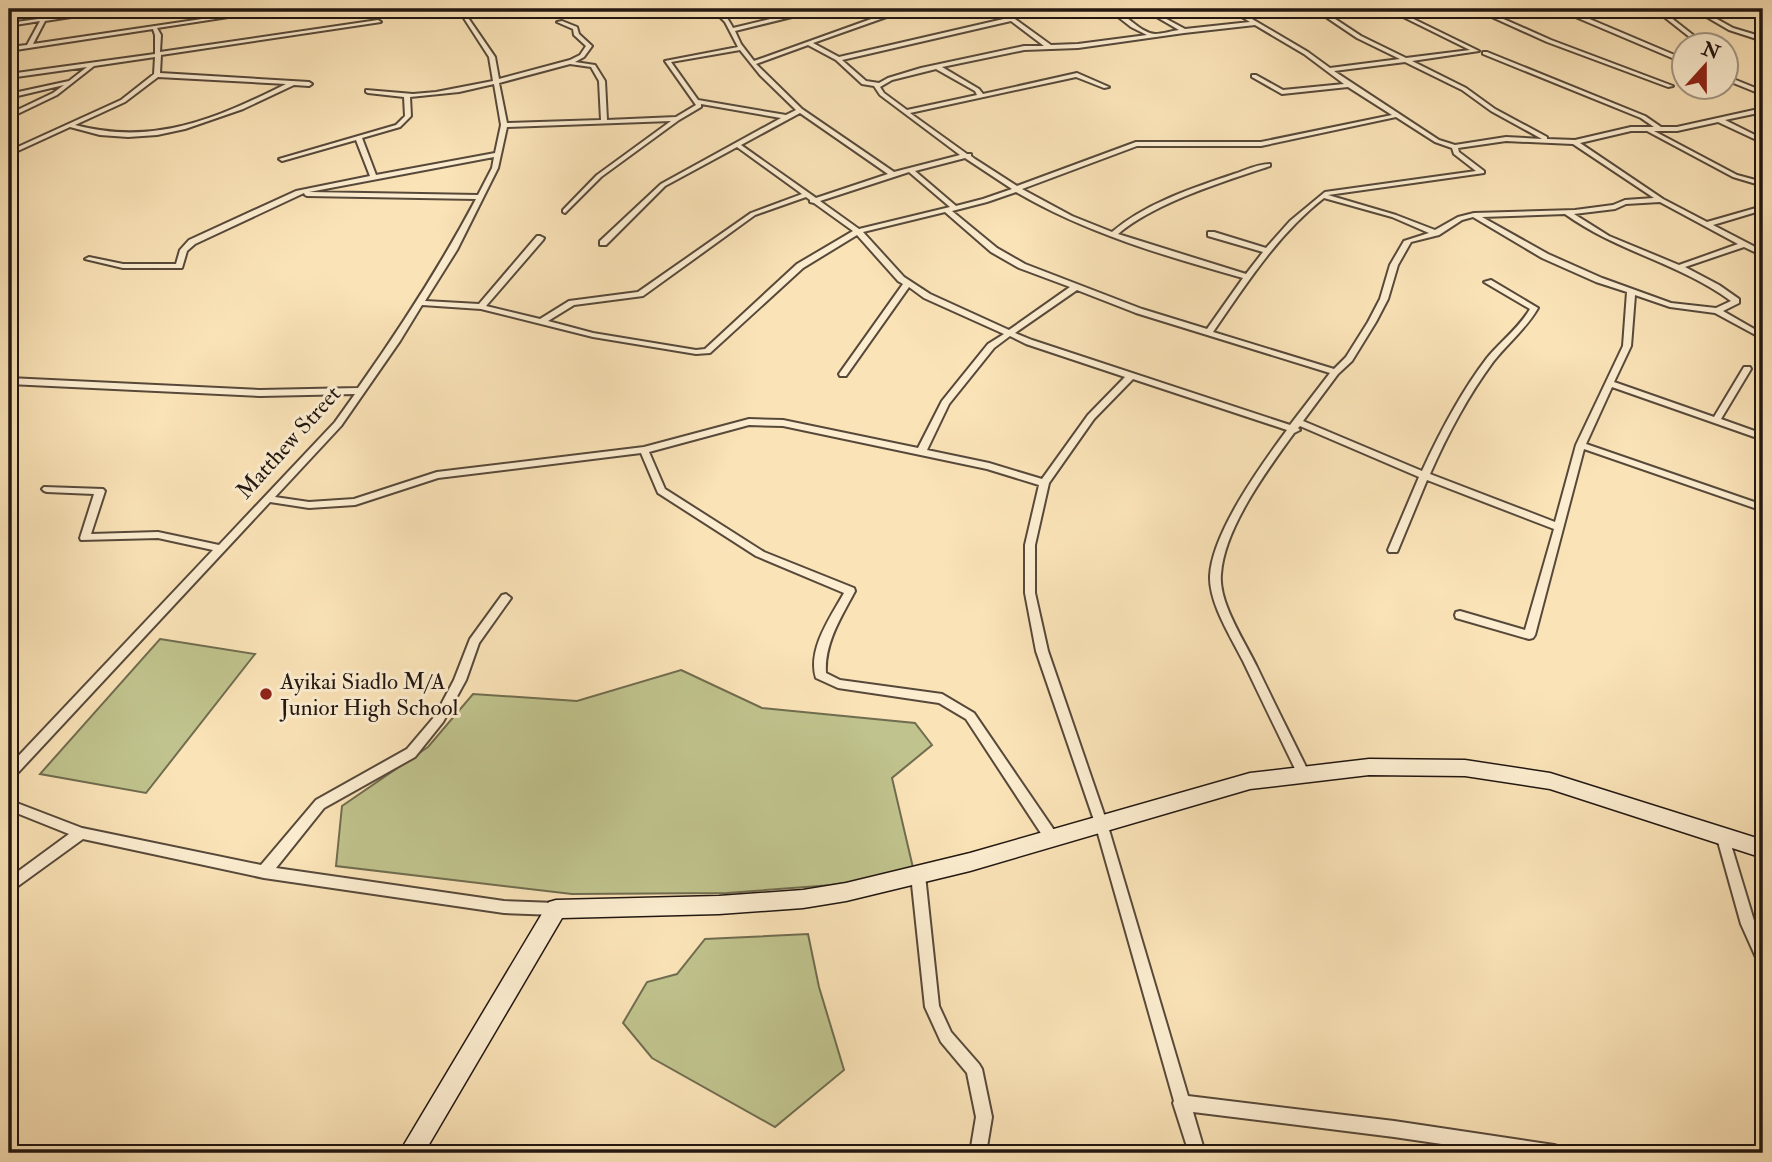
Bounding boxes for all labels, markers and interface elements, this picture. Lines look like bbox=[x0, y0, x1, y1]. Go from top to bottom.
north arrow bbox=[1670, 32, 1740, 102]
text: N bbox=[1698, 36, 1724, 66]
street label: Matthew Street bbox=[230, 380, 347, 505]
place label: Ayikai Siadlo M/A Junior High School bbox=[279, 667, 458, 722]
marker: Ayikai Siadlo M/A Junior High School bbox=[258, 686, 274, 702]

